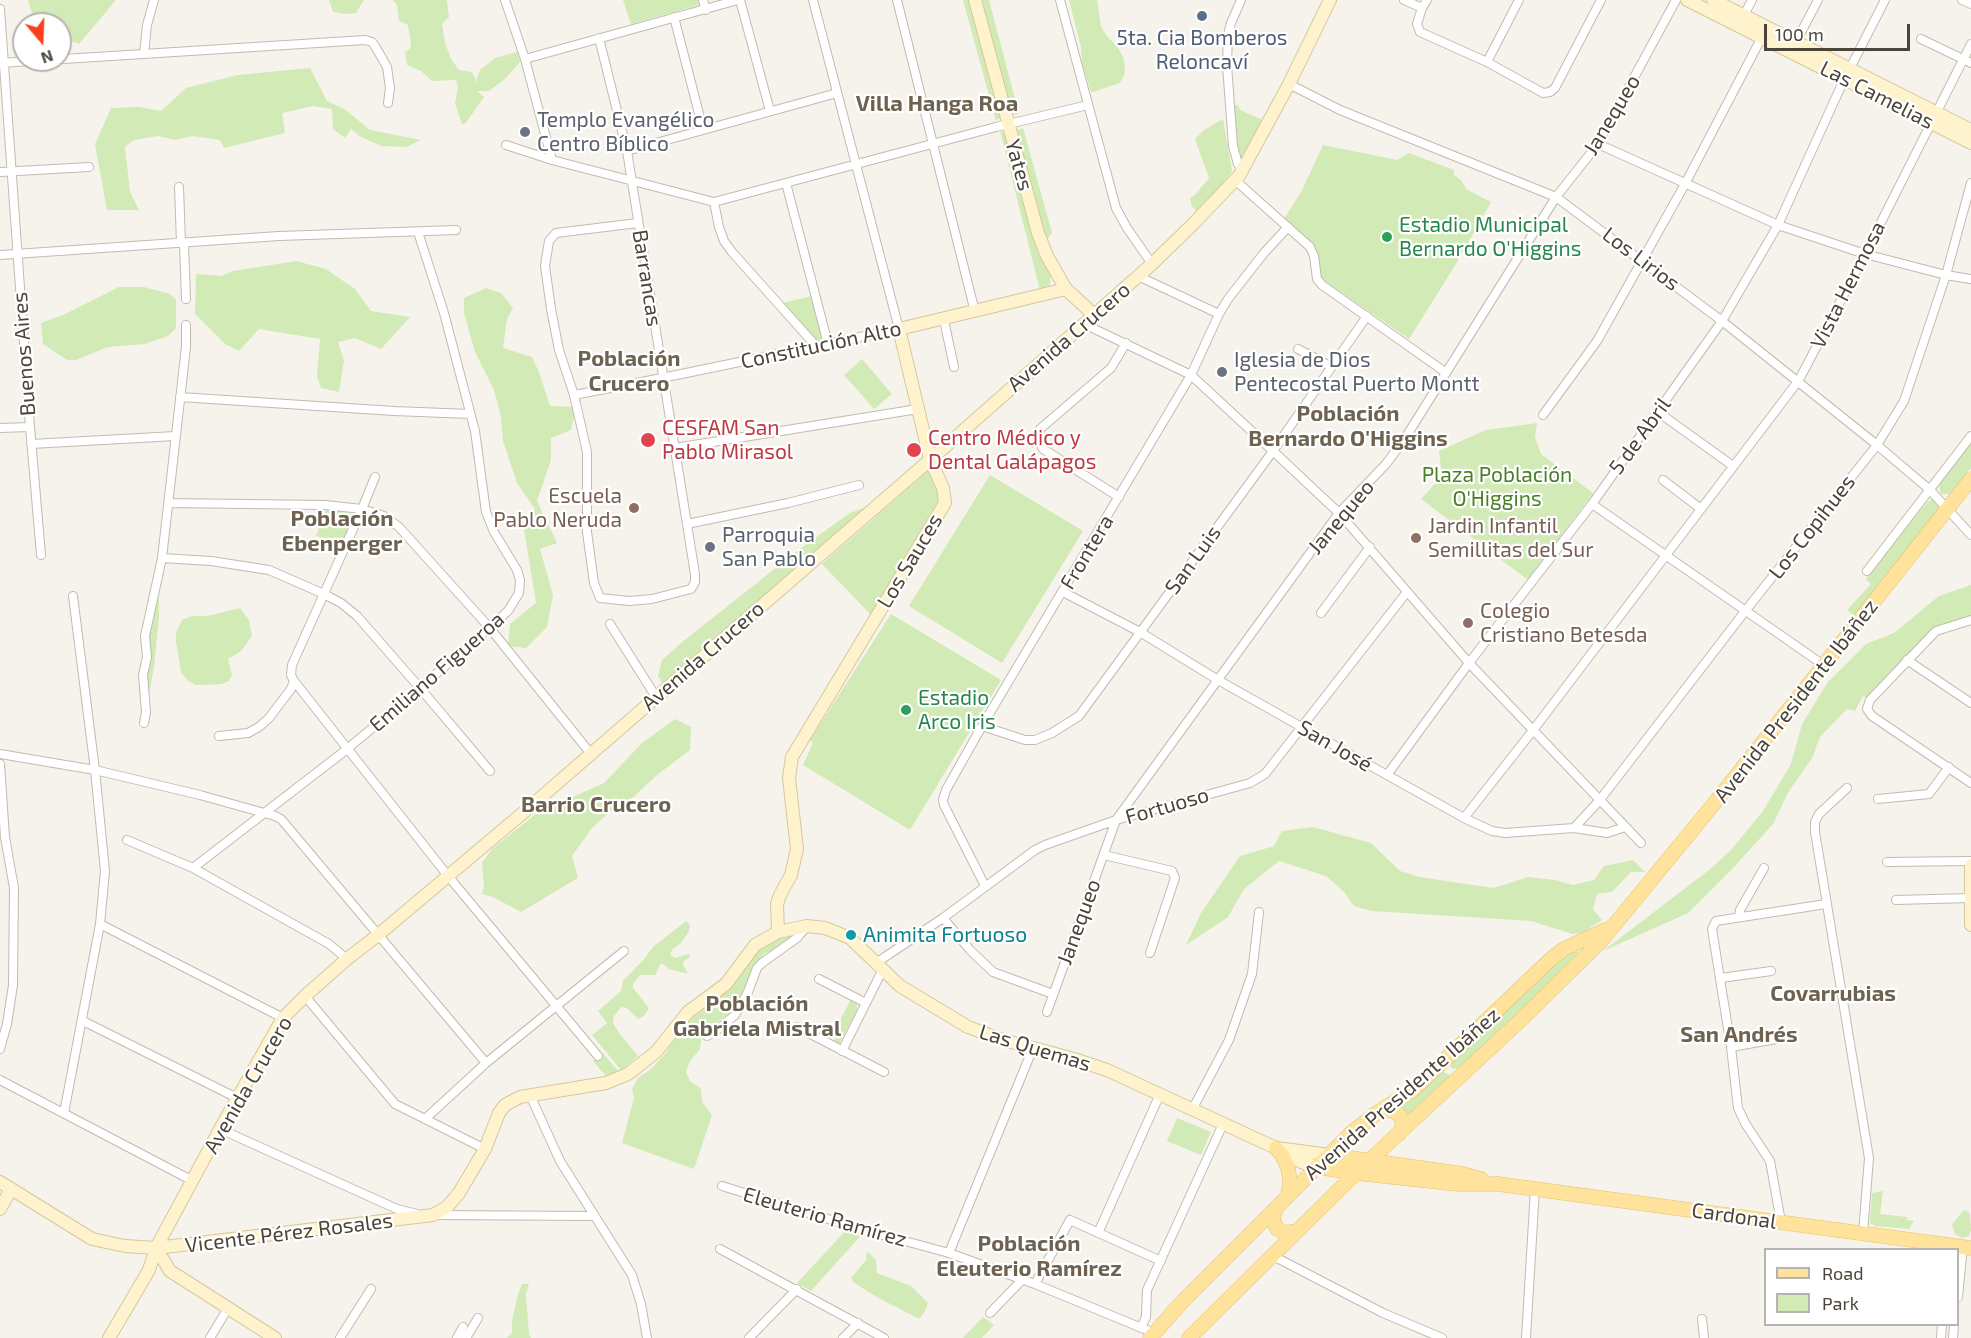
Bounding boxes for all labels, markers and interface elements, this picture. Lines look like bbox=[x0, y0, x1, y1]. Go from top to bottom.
marker: 5ta. Cia Bomberos Reloncaví bbox=[1195, 9, 1209, 23]
north arrow bbox=[12, 12, 72, 72]
scale bar bbox=[1767, 12, 1912, 50]
text: 100 m bbox=[1775, 23, 1824, 45]
place label: 5ta. Cia Bomberos Reloncaví bbox=[1116, 25, 1288, 75]
text: N bbox=[39, 47, 56, 68]
street label: Las Camelias bbox=[1816, 56, 1938, 134]
street label: Janequeo bbox=[1578, 70, 1646, 160]
district label: Villa Hanga Roa bbox=[856, 91, 1018, 117]
place label: Templo Evangélico Centro Bíblico bbox=[537, 107, 714, 157]
marker: Templo Evangélico Centro Bíblico bbox=[518, 125, 532, 139]
street label: Yates bbox=[1000, 136, 1038, 194]
place label: Estadio Municipal Bernardo O'Higgins bbox=[1399, 212, 1581, 262]
street label: Vista Hermosa bbox=[1805, 217, 1891, 353]
street label: Los Lirios bbox=[1597, 222, 1685, 296]
street label: Barrancas bbox=[627, 228, 667, 328]
marker: Estadio Municipal Bernardo O'Higgins bbox=[1380, 230, 1394, 244]
street label: Avenida Crucero bbox=[1002, 277, 1136, 397]
street label: Buenos Aires bbox=[7, 291, 41, 417]
street label: Constitución Alto bbox=[739, 316, 903, 374]
district label: Población Crucero bbox=[578, 346, 680, 398]
place label: Iglesia de Dios Pentecostal Puerto Montt bbox=[1234, 347, 1479, 397]
marker: Iglesia de Dios Pentecostal Puerto Montt bbox=[1215, 365, 1229, 379]
street label: 5 de Abril bbox=[1604, 393, 1676, 479]
district label: Población Bernardo O'Higgins bbox=[1248, 401, 1448, 452]
place label: CESFAM San Pablo Mirasol bbox=[662, 415, 793, 465]
place label: Centro Médico y Dental Galápagos bbox=[928, 425, 1096, 475]
marker: CESFAM San Pablo Mirasol bbox=[639, 431, 657, 449]
marker: Centro Médico y Dental Galápagos bbox=[905, 441, 923, 459]
park label: Plaza Población O'Higgins bbox=[1422, 462, 1572, 512]
street label: Los Copihues bbox=[1763, 470, 1861, 584]
street label: Janequeo bbox=[1303, 475, 1379, 559]
place label: Escuela Pablo Neruda bbox=[493, 483, 622, 533]
marker: Escuela Pablo Neruda bbox=[627, 501, 641, 515]
district label: Población Ebenperger bbox=[282, 506, 402, 558]
street label: Los Sauces bbox=[872, 509, 948, 613]
street label: Frontera bbox=[1055, 510, 1119, 594]
place label: Jardin Infantil Semillitas del Sur bbox=[1428, 513, 1594, 563]
street label: San Luis bbox=[1160, 521, 1226, 599]
place label: Parroquia San Pablo bbox=[722, 522, 816, 572]
marker: Jardin Infantil Semillitas del Sur bbox=[1409, 531, 1423, 545]
marker: Parroquia San Pablo bbox=[703, 540, 717, 554]
street label: Avenida Presidente Ibáñez bbox=[1709, 594, 1883, 808]
street label: Avenida Crucero bbox=[636, 596, 770, 716]
place label: Colegio Cristiano Betesda bbox=[1480, 598, 1648, 648]
street label: Emiliano Figueroa bbox=[364, 607, 510, 737]
marker: Colegio Cristiano Betesda bbox=[1461, 616, 1475, 630]
place label: Estadio Arco Iris bbox=[918, 685, 996, 735]
marker: Estadio Arco Iris bbox=[899, 703, 913, 717]
street label: San José bbox=[1294, 715, 1376, 777]
street label: Fortuoso bbox=[1122, 782, 1212, 830]
district label: Barrio Crucero bbox=[521, 792, 671, 818]
street label: Janequeo bbox=[1052, 876, 1106, 968]
place label: Animita Fortuoso bbox=[863, 922, 1027, 948]
marker: Animita Fortuoso bbox=[844, 928, 858, 942]
district label: Covarrubias bbox=[1770, 981, 1896, 1007]
district label: Población Gabriela Mistral bbox=[673, 991, 841, 1042]
street label: Avenida Presidente Ibáñez bbox=[1299, 1002, 1505, 1186]
street label: Avenida Crucero bbox=[198, 1012, 298, 1158]
street label: Las Quemas bbox=[976, 1019, 1094, 1077]
district label: San Andrés bbox=[1680, 1022, 1798, 1048]
street label: Eleuterio Ramírez bbox=[740, 1182, 910, 1252]
street label: Cardonal bbox=[1690, 1198, 1778, 1234]
street label: Vicente Pérez Rosales bbox=[184, 1208, 394, 1258]
district label: Población Eleuterio Ramírez bbox=[936, 1231, 1122, 1282]
legend bbox=[1764, 1248, 1959, 1326]
text: Road bbox=[1822, 1262, 1863, 1284]
text: Park bbox=[1822, 1292, 1859, 1314]

